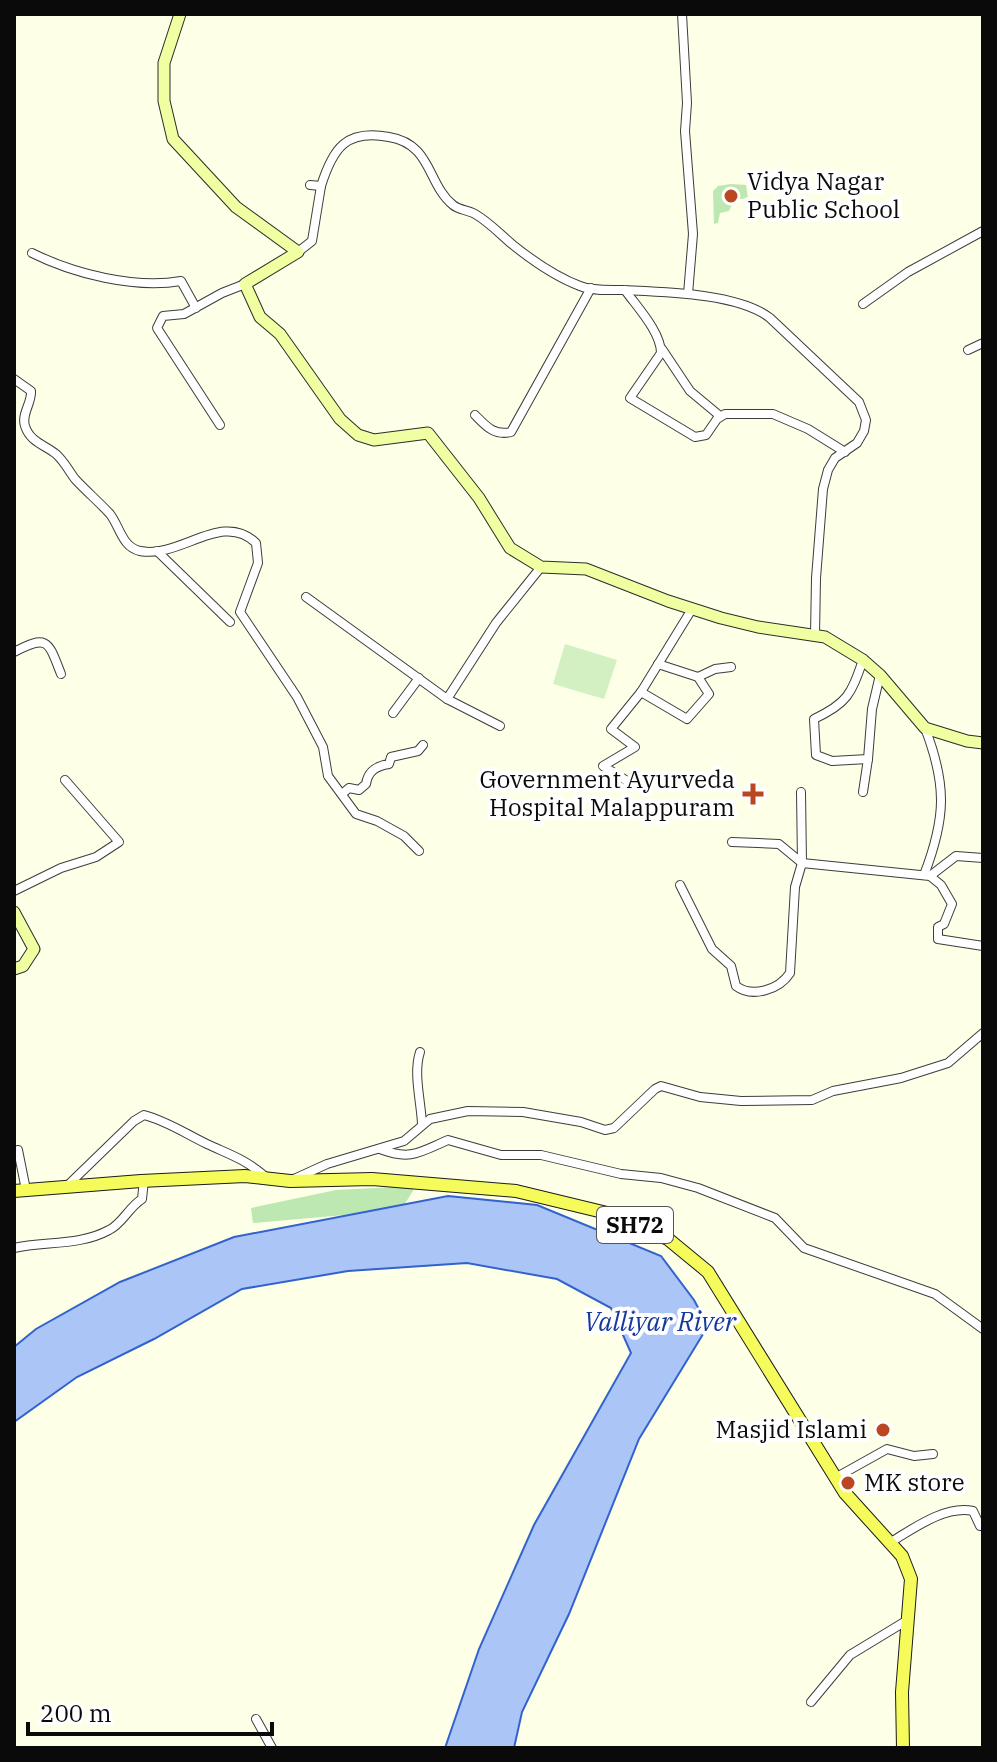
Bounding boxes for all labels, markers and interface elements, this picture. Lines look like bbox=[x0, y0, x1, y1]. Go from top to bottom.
place label: Vidya Nagar Public School bbox=[747, 165, 900, 225]
marker: Vidya Nagar Public School bbox=[722, 187, 740, 205]
place label: Government Ayurveda Hospital Malappuram bbox=[479, 763, 735, 823]
marker: Government Ayurveda Hospital Malappuram bbox=[742, 783, 764, 805]
road number: SH72 bbox=[597, 1207, 673, 1243]
water label: Valliyar River bbox=[584, 1304, 737, 1338]
place label: Masjid Islami bbox=[716, 1413, 867, 1445]
marker: Masjid Islami bbox=[874, 1421, 892, 1439]
place label: MK store bbox=[864, 1466, 965, 1498]
marker: MK store bbox=[839, 1474, 857, 1492]
scale bar bbox=[28, 1686, 272, 1736]
text: 200 m bbox=[40, 1697, 112, 1729]

